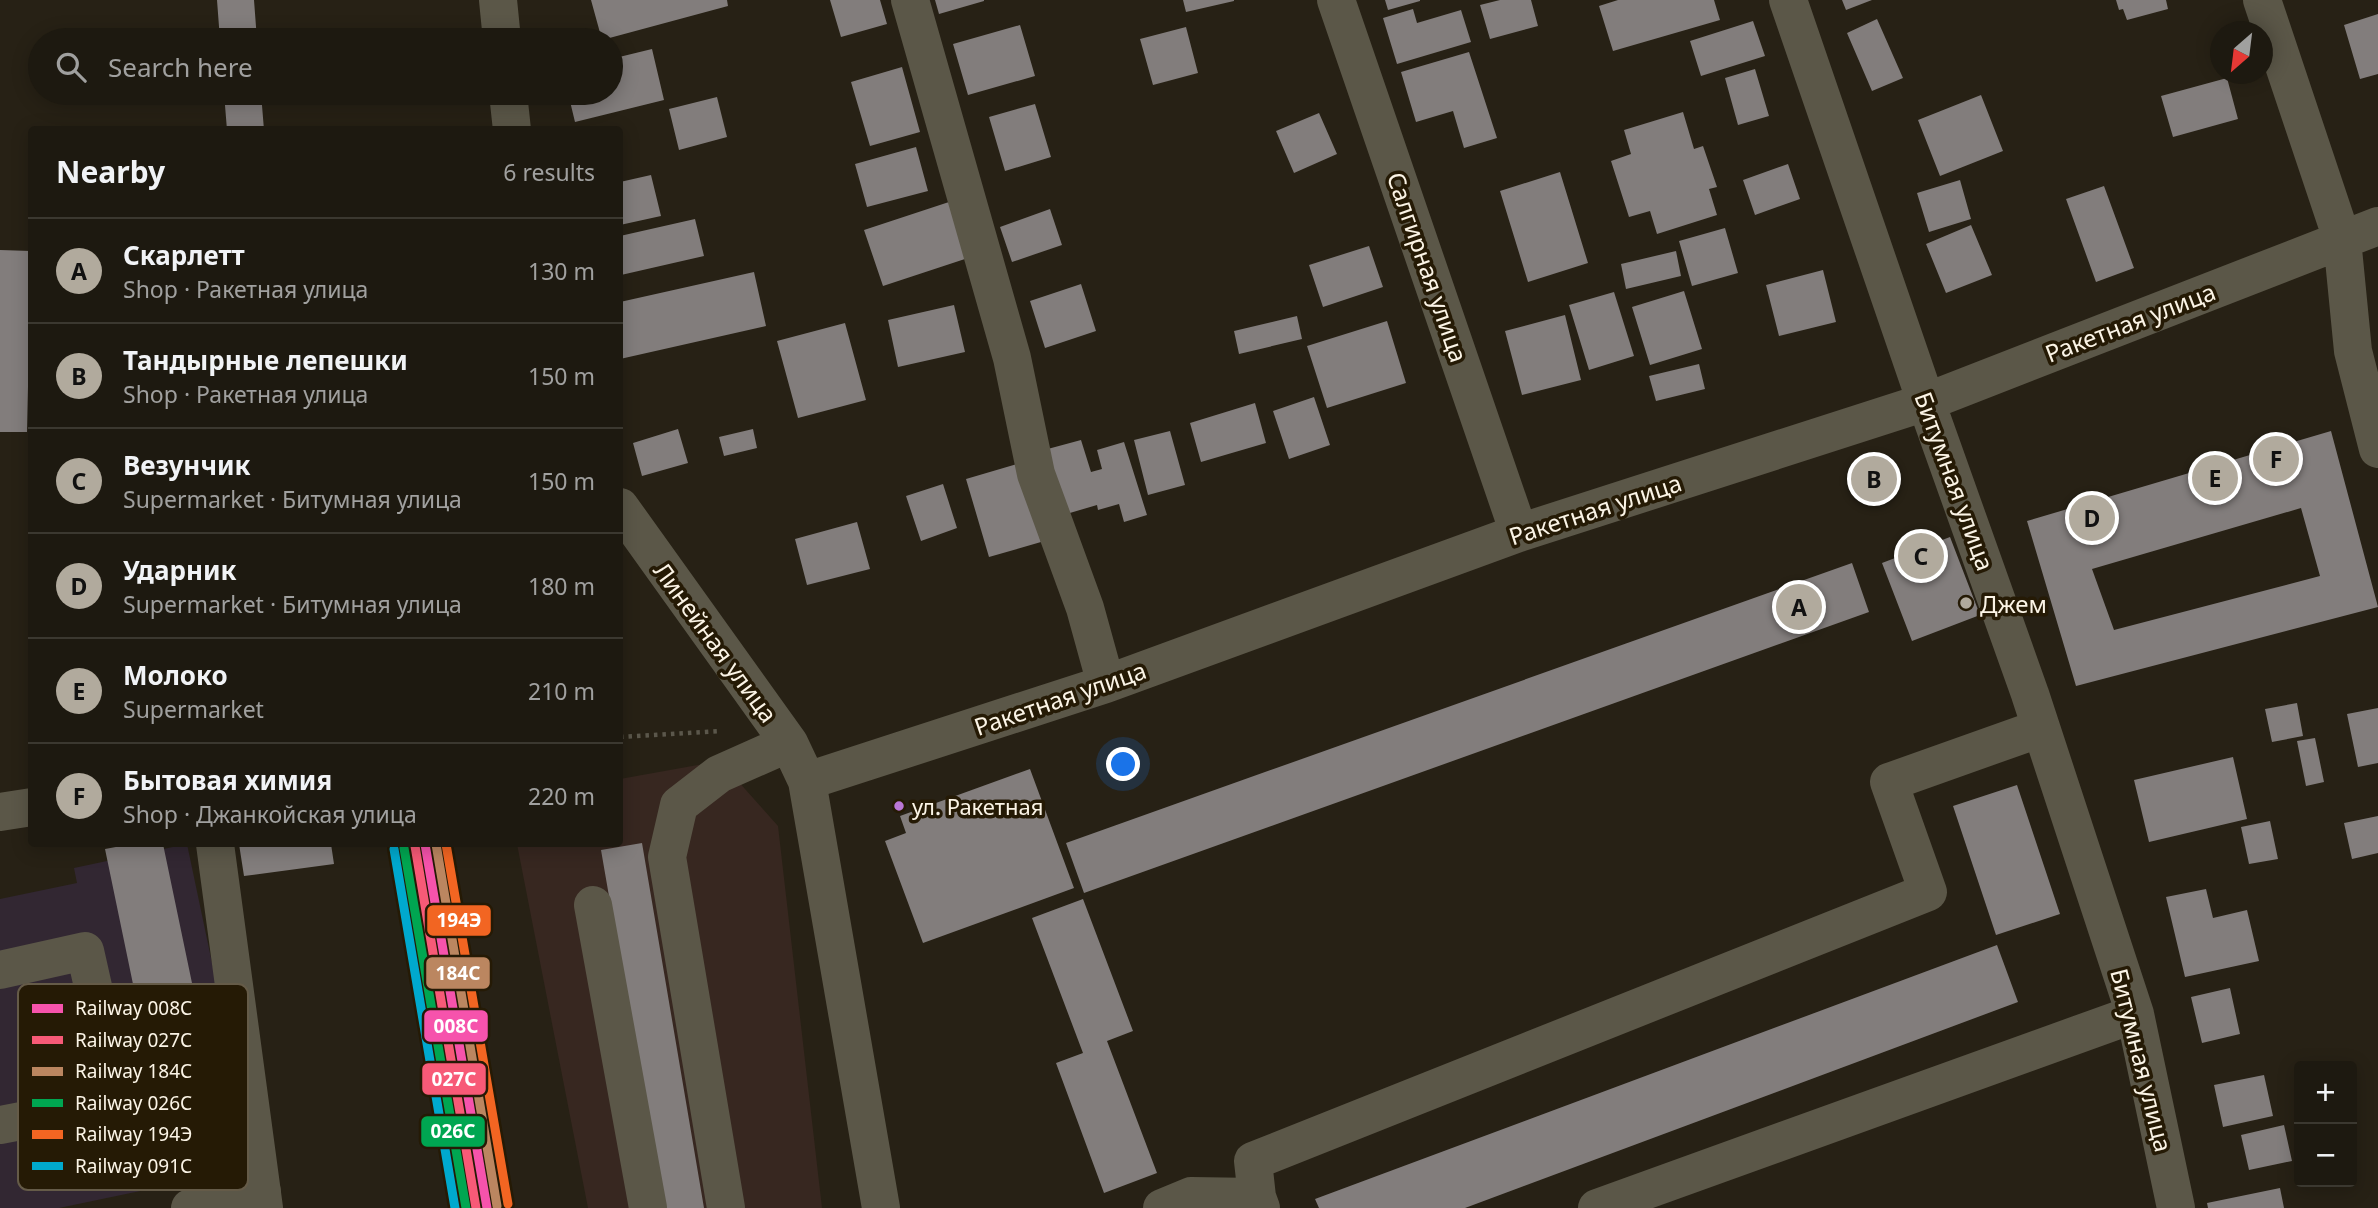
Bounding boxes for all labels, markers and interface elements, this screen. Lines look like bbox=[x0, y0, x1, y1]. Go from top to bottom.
north arrow bbox=[2210, 21, 2273, 84]
search box bbox=[28, 28, 623, 105]
icon: search bbox=[52, 48, 90, 86]
text: Search here bbox=[108, 49, 253, 85]
text: Nearby bbox=[56, 151, 165, 192]
text: 6 results bbox=[503, 156, 595, 188]
street label: Салгирная улица bbox=[1380, 168, 1476, 366]
text: Скарлетт bbox=[123, 237, 245, 273]
text: A bbox=[71, 255, 87, 287]
text: 130 m bbox=[528, 255, 595, 287]
text: Shop · Ракетная улица bbox=[123, 273, 368, 305]
street label: Ракетная улица bbox=[2040, 274, 2220, 370]
text: Тандырные лепешки bbox=[123, 342, 408, 378]
text: B bbox=[71, 360, 87, 392]
text: 150 m bbox=[528, 360, 595, 392]
text: Shop · Ракетная улица bbox=[123, 378, 368, 410]
street label: Битумная улица bbox=[1907, 387, 2003, 575]
pin: F bbox=[2253, 433, 2299, 485]
text: Везунчик bbox=[123, 447, 251, 483]
pin: E bbox=[2192, 452, 2238, 504]
pin: B bbox=[1851, 453, 1897, 505]
text: C bbox=[72, 465, 86, 497]
text: 150 m bbox=[528, 465, 595, 497]
street label: Ракетная улица bbox=[1504, 466, 1686, 552]
text: Supermarket · Битумная улица bbox=[123, 483, 462, 515]
pin: D bbox=[2069, 492, 2115, 544]
pin: C bbox=[1898, 530, 1944, 582]
text: Ударник bbox=[123, 552, 237, 588]
street label: Линейная улица bbox=[647, 555, 785, 729]
text: D bbox=[71, 570, 87, 602]
text: 180 m bbox=[528, 570, 595, 602]
pin: A bbox=[1776, 581, 1822, 633]
place label: Джем bbox=[1980, 587, 2047, 620]
text: Supermarket · Битумная улица bbox=[123, 588, 462, 620]
marker: Джем bbox=[1958, 595, 1974, 611]
street label: Ракетная улица bbox=[970, 653, 1150, 743]
text: Молоко bbox=[123, 657, 228, 693]
text: E bbox=[73, 675, 85, 707]
text: 210 m bbox=[528, 675, 595, 707]
text: Supermarket bbox=[123, 693, 264, 725]
your location bbox=[1106, 747, 1140, 781]
text: Бытовая химия bbox=[123, 762, 332, 798]
text: F bbox=[73, 780, 85, 812]
text: 220 m bbox=[528, 780, 595, 812]
place label: ул. Ракетная bbox=[912, 791, 1043, 821]
text: Shop · Джанкойская улица bbox=[123, 798, 417, 830]
marker: ул. Ракетная bbox=[892, 799, 906, 813]
line badge: 194Э bbox=[426, 904, 492, 937]
text: 194Э bbox=[436, 907, 482, 933]
line badge: 184С bbox=[425, 956, 491, 990]
text: 184С bbox=[436, 960, 480, 986]
street label: Битумная улица bbox=[2103, 965, 2181, 1155]
legend bbox=[18, 984, 248, 1190]
text: Railway 008С bbox=[75, 995, 192, 1021]
line badge: 008С bbox=[423, 1009, 489, 1043]
text: 008С bbox=[434, 1013, 478, 1039]
text: Railway 027С bbox=[75, 1027, 192, 1053]
text: Railway 184С bbox=[75, 1058, 192, 1084]
map controls bbox=[2294, 1061, 2357, 1187]
button: + bbox=[2294, 1061, 2357, 1124]
line badge: 027С bbox=[421, 1062, 487, 1096]
text: 027С bbox=[432, 1066, 476, 1092]
text: Railway 026С bbox=[75, 1090, 192, 1116]
line badge: 026С bbox=[420, 1115, 486, 1148]
text: 026С bbox=[431, 1118, 475, 1144]
text: Railway 194Э bbox=[75, 1121, 192, 1147]
button: − bbox=[2294, 1124, 2357, 1187]
text: Railway 091С bbox=[75, 1153, 192, 1179]

